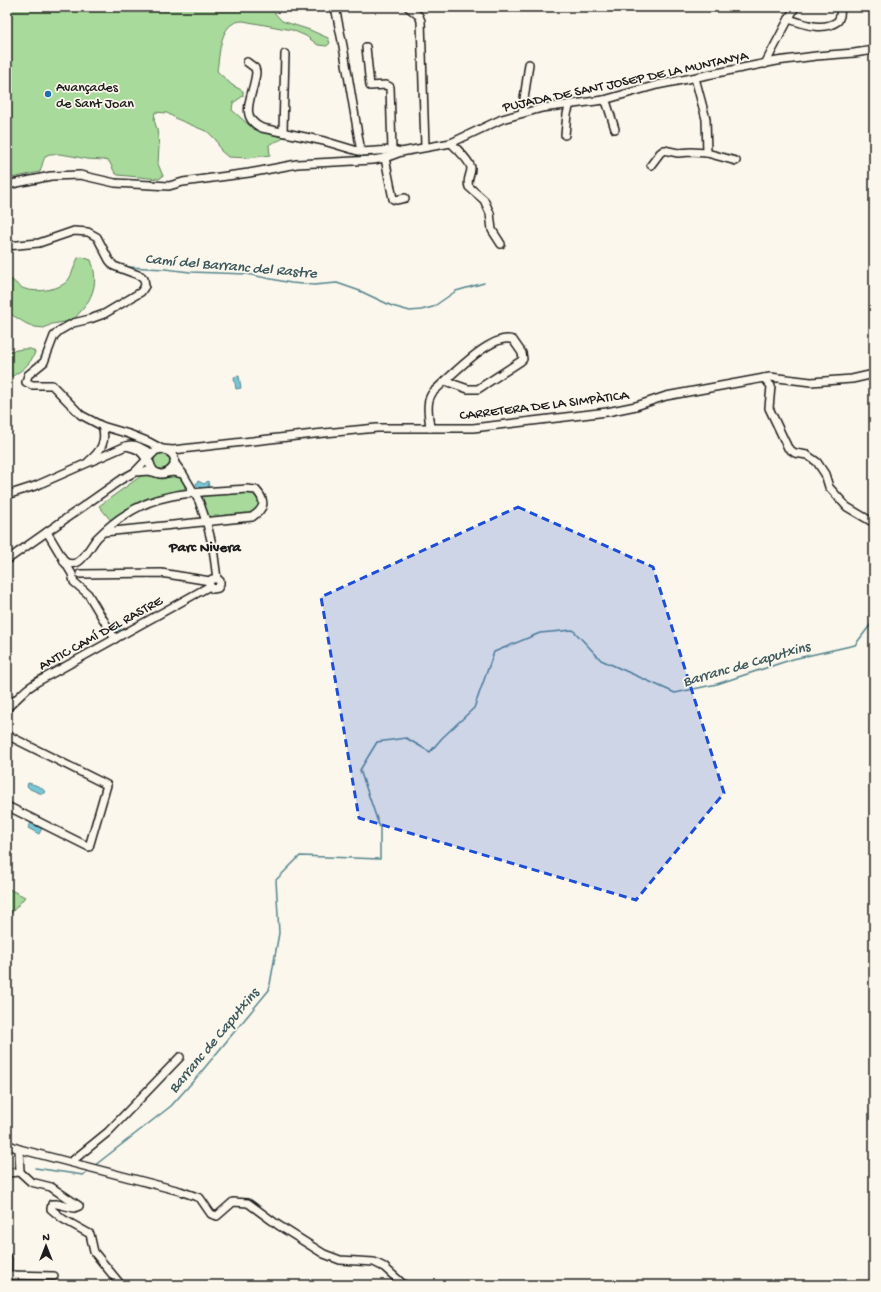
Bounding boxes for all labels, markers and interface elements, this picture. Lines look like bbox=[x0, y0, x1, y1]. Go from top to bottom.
street label: PUJADA DE SANT JOSEP DE LA MUNTANYA bbox=[500, 48, 750, 117]
place label: Avançades de Sant Joan bbox=[56, 80, 134, 113]
marker: Avançades de Sant Joan bbox=[43, 89, 53, 99]
water label: Camí del Barranc del Rastre bbox=[144, 251, 319, 284]
street label: CARRETERA DE LA SIMPÀTICA bbox=[459, 388, 631, 425]
district label: Parc Nivera bbox=[168, 539, 241, 557]
street label: ANTIC CAMÍ DEL RASTRE bbox=[36, 592, 167, 675]
water label: Barranc de Caputxins bbox=[681, 638, 814, 692]
water label: Barranc de Caputxins bbox=[165, 984, 265, 1097]
north arrow bbox=[26, 1226, 66, 1266]
text: N bbox=[42, 1232, 50, 1244]

